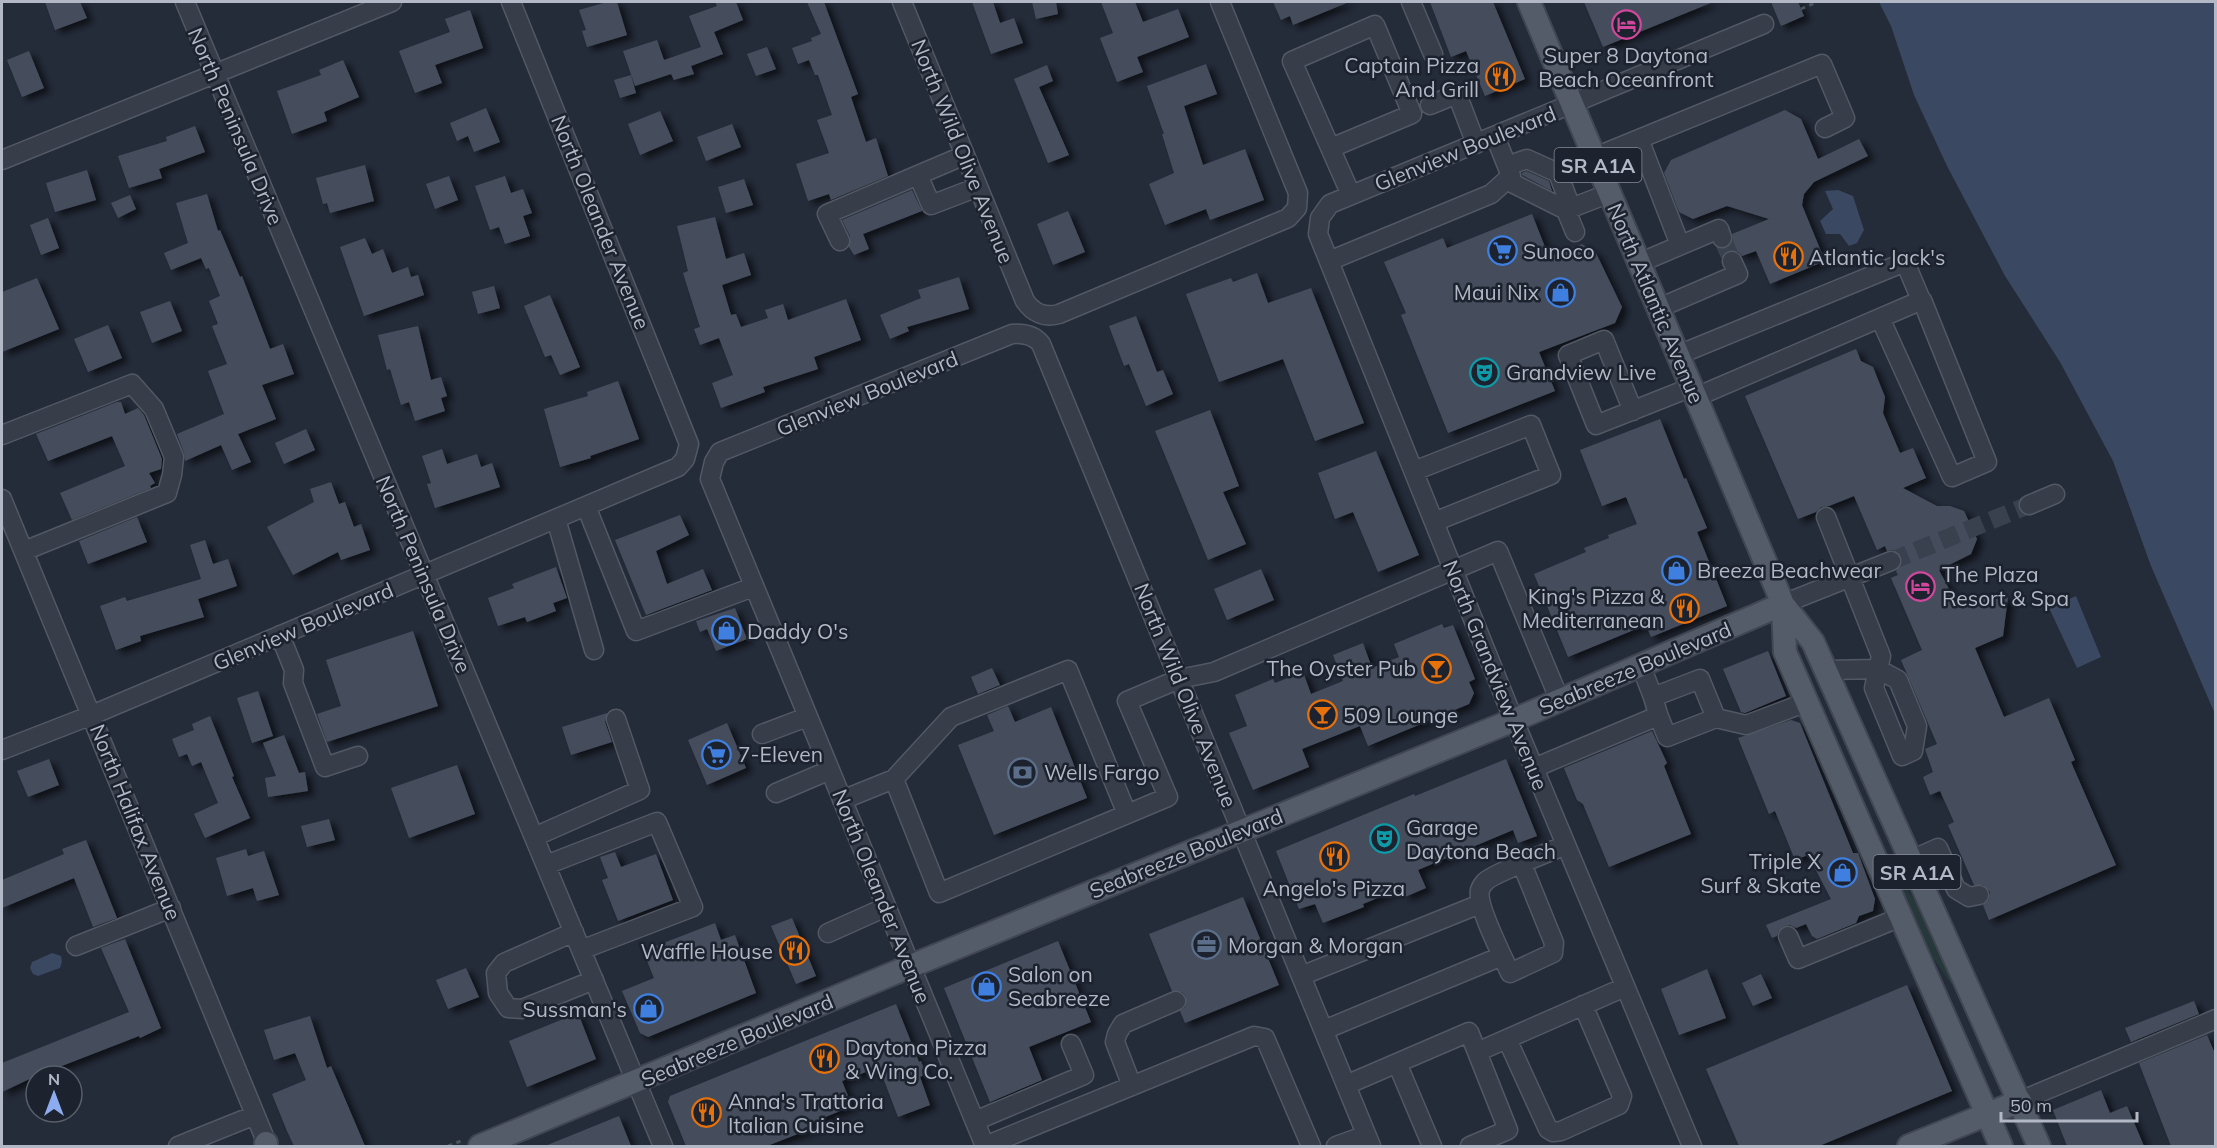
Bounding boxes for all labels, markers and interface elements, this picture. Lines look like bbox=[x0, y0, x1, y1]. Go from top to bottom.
hotel icon: Super 8 Daytona Beach Oceanfront bbox=[1610, 8, 1642, 40]
street label: North Peninsula Drive bbox=[183, 24, 289, 228]
street label: North Wild Olive Avenue bbox=[906, 35, 1020, 267]
place label: Super 8 Daytona Beach Oceanfront bbox=[1538, 42, 1714, 92]
place label: Captain Pizza And Grill bbox=[1344, 52, 1479, 102]
restaurant icon: Captain Pizza And Grill bbox=[1484, 61, 1516, 93]
street label: Glenview Boulevard bbox=[1370, 100, 1560, 196]
street label: North Oleander Avenue bbox=[546, 111, 656, 333]
road number: SR A1A bbox=[1554, 148, 1642, 182]
street label: North Atlantic Avenue bbox=[1602, 199, 1710, 407]
supermarket icon: Sunoco bbox=[1486, 235, 1518, 267]
place label: Sunoco bbox=[1523, 238, 1595, 264]
restaurant icon: Atlantic Jack's bbox=[1772, 241, 1804, 273]
place label: Atlantic Jack's bbox=[1809, 244, 1945, 270]
shop icon: Maui Nix bbox=[1544, 276, 1576, 308]
place label: Maui Nix bbox=[1454, 279, 1539, 305]
street label: Glenview Boulevard bbox=[772, 345, 962, 441]
theatre icon: Grandview Live bbox=[1469, 356, 1501, 388]
place label: Grandview Live bbox=[1506, 359, 1656, 385]
street label: North Peninsula Drive bbox=[371, 472, 477, 676]
shop icon: Breeza Beachwear bbox=[1660, 554, 1692, 586]
street label: North Grandview Avenue bbox=[1438, 556, 1554, 794]
place label: Breeza Beachwear bbox=[1697, 557, 1881, 583]
place label: The Plaza Resort & Spa bbox=[1942, 561, 2069, 611]
hotel icon: The Plaza Resort & Spa bbox=[1905, 570, 1937, 602]
street label: Glenview Boulevard bbox=[209, 576, 397, 676]
street label: North Wild Olive Avenue bbox=[1129, 579, 1243, 811]
place label: King's Pizza & Mediterranean bbox=[1522, 583, 1665, 633]
restaurant icon: King's Pizza & Mediterranean bbox=[1669, 592, 1701, 624]
shop icon: Daddy O's bbox=[710, 615, 742, 647]
street label: Seabreeze Boulevard bbox=[1535, 616, 1735, 720]
place label: Daddy O's bbox=[747, 618, 848, 644]
bar icon: The Oyster Pub bbox=[1421, 652, 1453, 684]
place label: The Oyster Pub bbox=[1267, 655, 1416, 681]
bar icon: 509 Lounge bbox=[1306, 699, 1338, 731]
place label: 509 Lounge bbox=[1343, 702, 1458, 728]
street label: North Halifax Avenue bbox=[85, 720, 187, 924]
supermarket icon: 7-Eleven bbox=[701, 738, 733, 770]
place label: 7-Eleven bbox=[738, 741, 823, 767]
bank icon: Wells Fargo bbox=[1007, 756, 1039, 788]
place label: Wells Fargo bbox=[1044, 759, 1160, 785]
street label: North Oleander Avenue bbox=[827, 785, 937, 1007]
street label: Seabreeze Boulevard bbox=[1086, 802, 1286, 904]
place label: Garage Daytona Beach bbox=[1406, 814, 1556, 864]
theatre icon: Garage Daytona Beach bbox=[1369, 823, 1401, 855]
restaurant icon: Angelo's Pizza bbox=[1318, 841, 1350, 873]
place label: Triple X Surf & Skate bbox=[1700, 848, 1821, 898]
road number: SR A1A bbox=[1874, 855, 1960, 889]
shop icon: Triple X Surf & Skate bbox=[1826, 857, 1858, 889]
place label: Angelo's Pizza bbox=[1263, 875, 1405, 901]
office icon: Morgan & Morgan bbox=[1191, 929, 1223, 961]
place label: Morgan & Morgan bbox=[1228, 932, 1403, 958]
restaurant icon: Waffle House bbox=[778, 935, 810, 967]
place label: Waffle House bbox=[640, 938, 773, 964]
place label: Salon on Seabreeze bbox=[1008, 961, 1110, 1011]
shop icon: Salon on Seabreeze bbox=[971, 970, 1003, 1002]
street label: Seabreeze Boulevard bbox=[637, 988, 837, 1092]
shop icon: Sussman's bbox=[632, 993, 664, 1025]
place label: Sussman's bbox=[523, 996, 627, 1022]
place label: Daytona Pizza & Wing Co. bbox=[845, 1034, 987, 1084]
restaurant icon: Daytona Pizza & Wing Co. bbox=[808, 1043, 840, 1075]
north arrow bbox=[24, 1064, 84, 1124]
text: N bbox=[48, 1069, 60, 1089]
scale bar bbox=[2001, 1085, 2138, 1123]
place label: Anna's Trattoria Italian Cuisine bbox=[728, 1088, 884, 1138]
text: 50 m bbox=[2010, 1094, 2052, 1117]
restaurant icon: Anna's Trattoria Italian Cuisine bbox=[691, 1097, 723, 1129]

